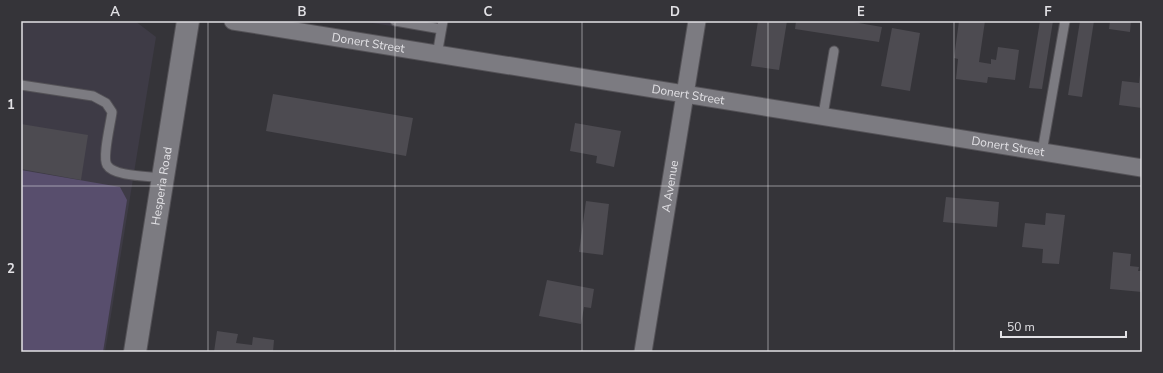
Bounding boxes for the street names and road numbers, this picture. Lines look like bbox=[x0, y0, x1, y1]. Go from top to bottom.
street label: Donert Street bbox=[331, 29, 407, 57]
street label: Donert Street bbox=[651, 81, 726, 108]
street label: Donert Street bbox=[970, 133, 1046, 160]
street label: Hesperia Road bbox=[147, 146, 176, 226]
street label: A Avenue bbox=[658, 159, 682, 213]

